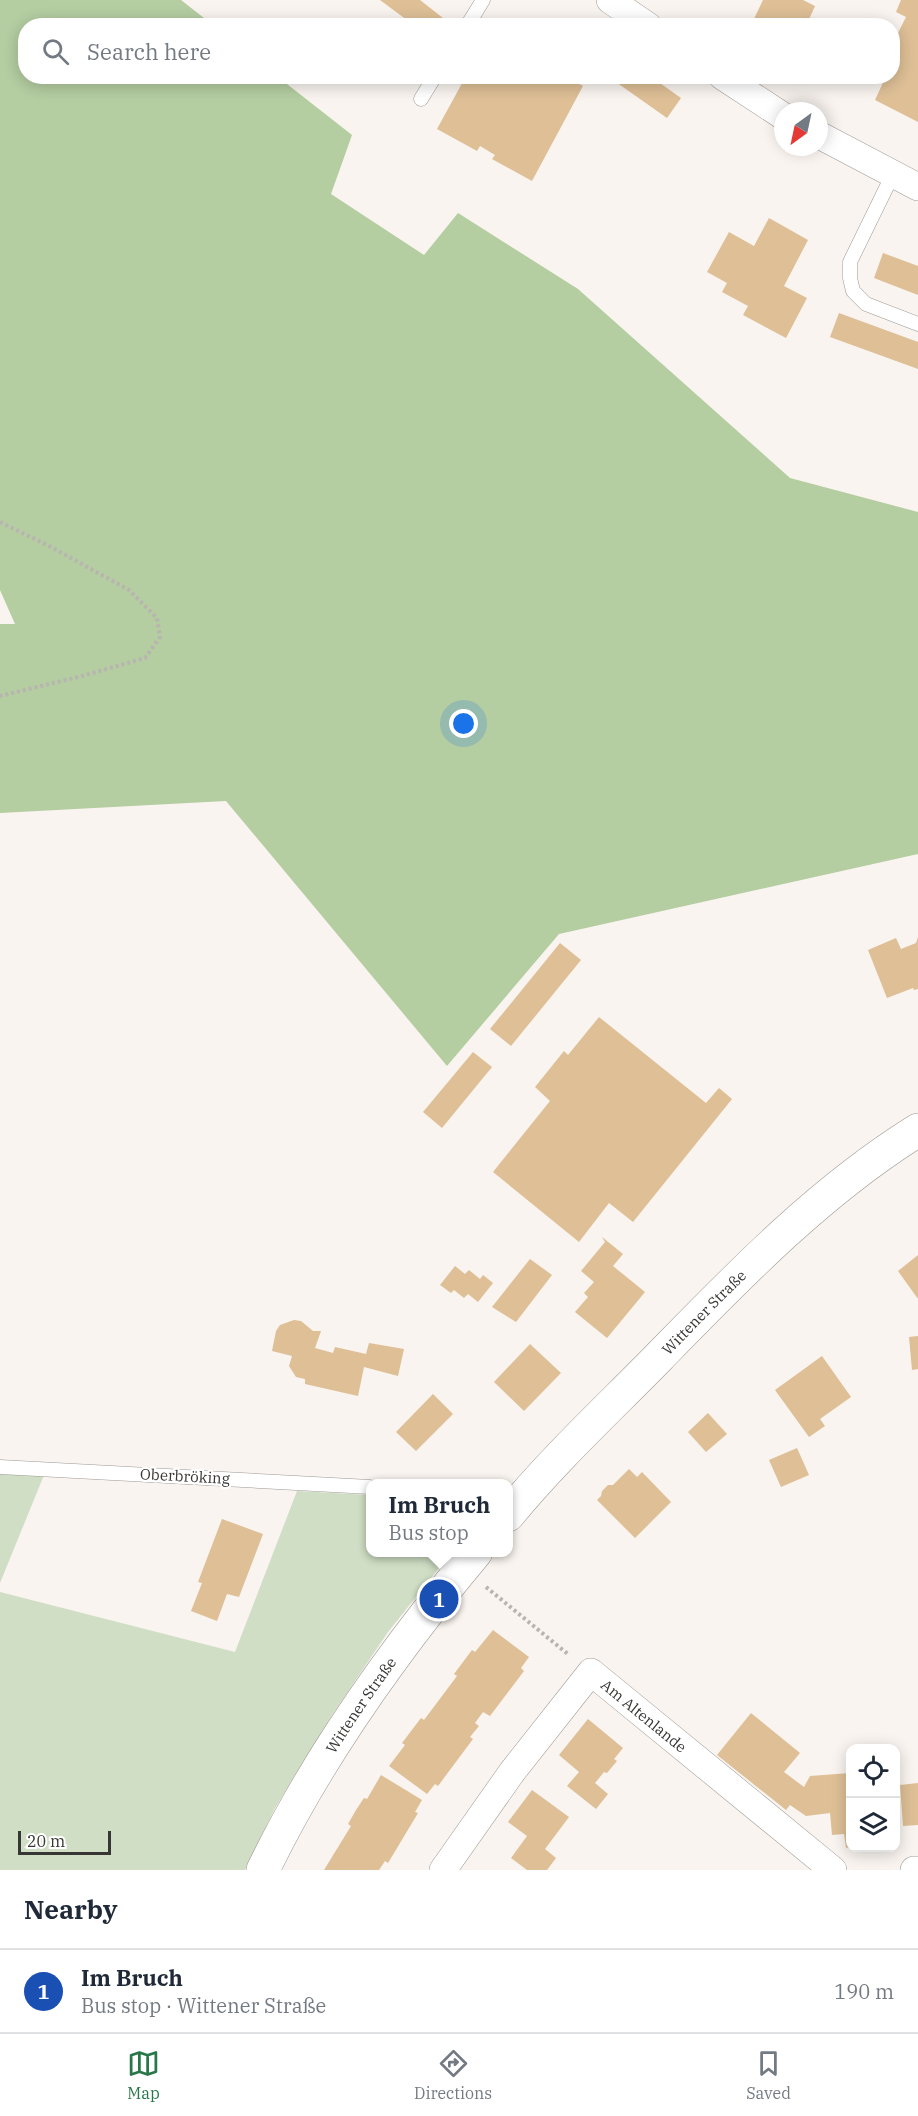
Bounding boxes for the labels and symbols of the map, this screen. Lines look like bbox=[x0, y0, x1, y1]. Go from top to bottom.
north arrow bbox=[774, 102, 828, 156]
your location bbox=[449, 709, 478, 738]
street label: Wittener Straße bbox=[657, 1265, 750, 1358]
street label: Oberbröking bbox=[140, 1464, 230, 1488]
pin: 1 bbox=[420, 1576, 458, 1622]
street label: Wittener Straße bbox=[321, 1653, 400, 1756]
street label: Am Altenlande bbox=[597, 1675, 691, 1756]
scale bar bbox=[18, 1828, 111, 1856]

